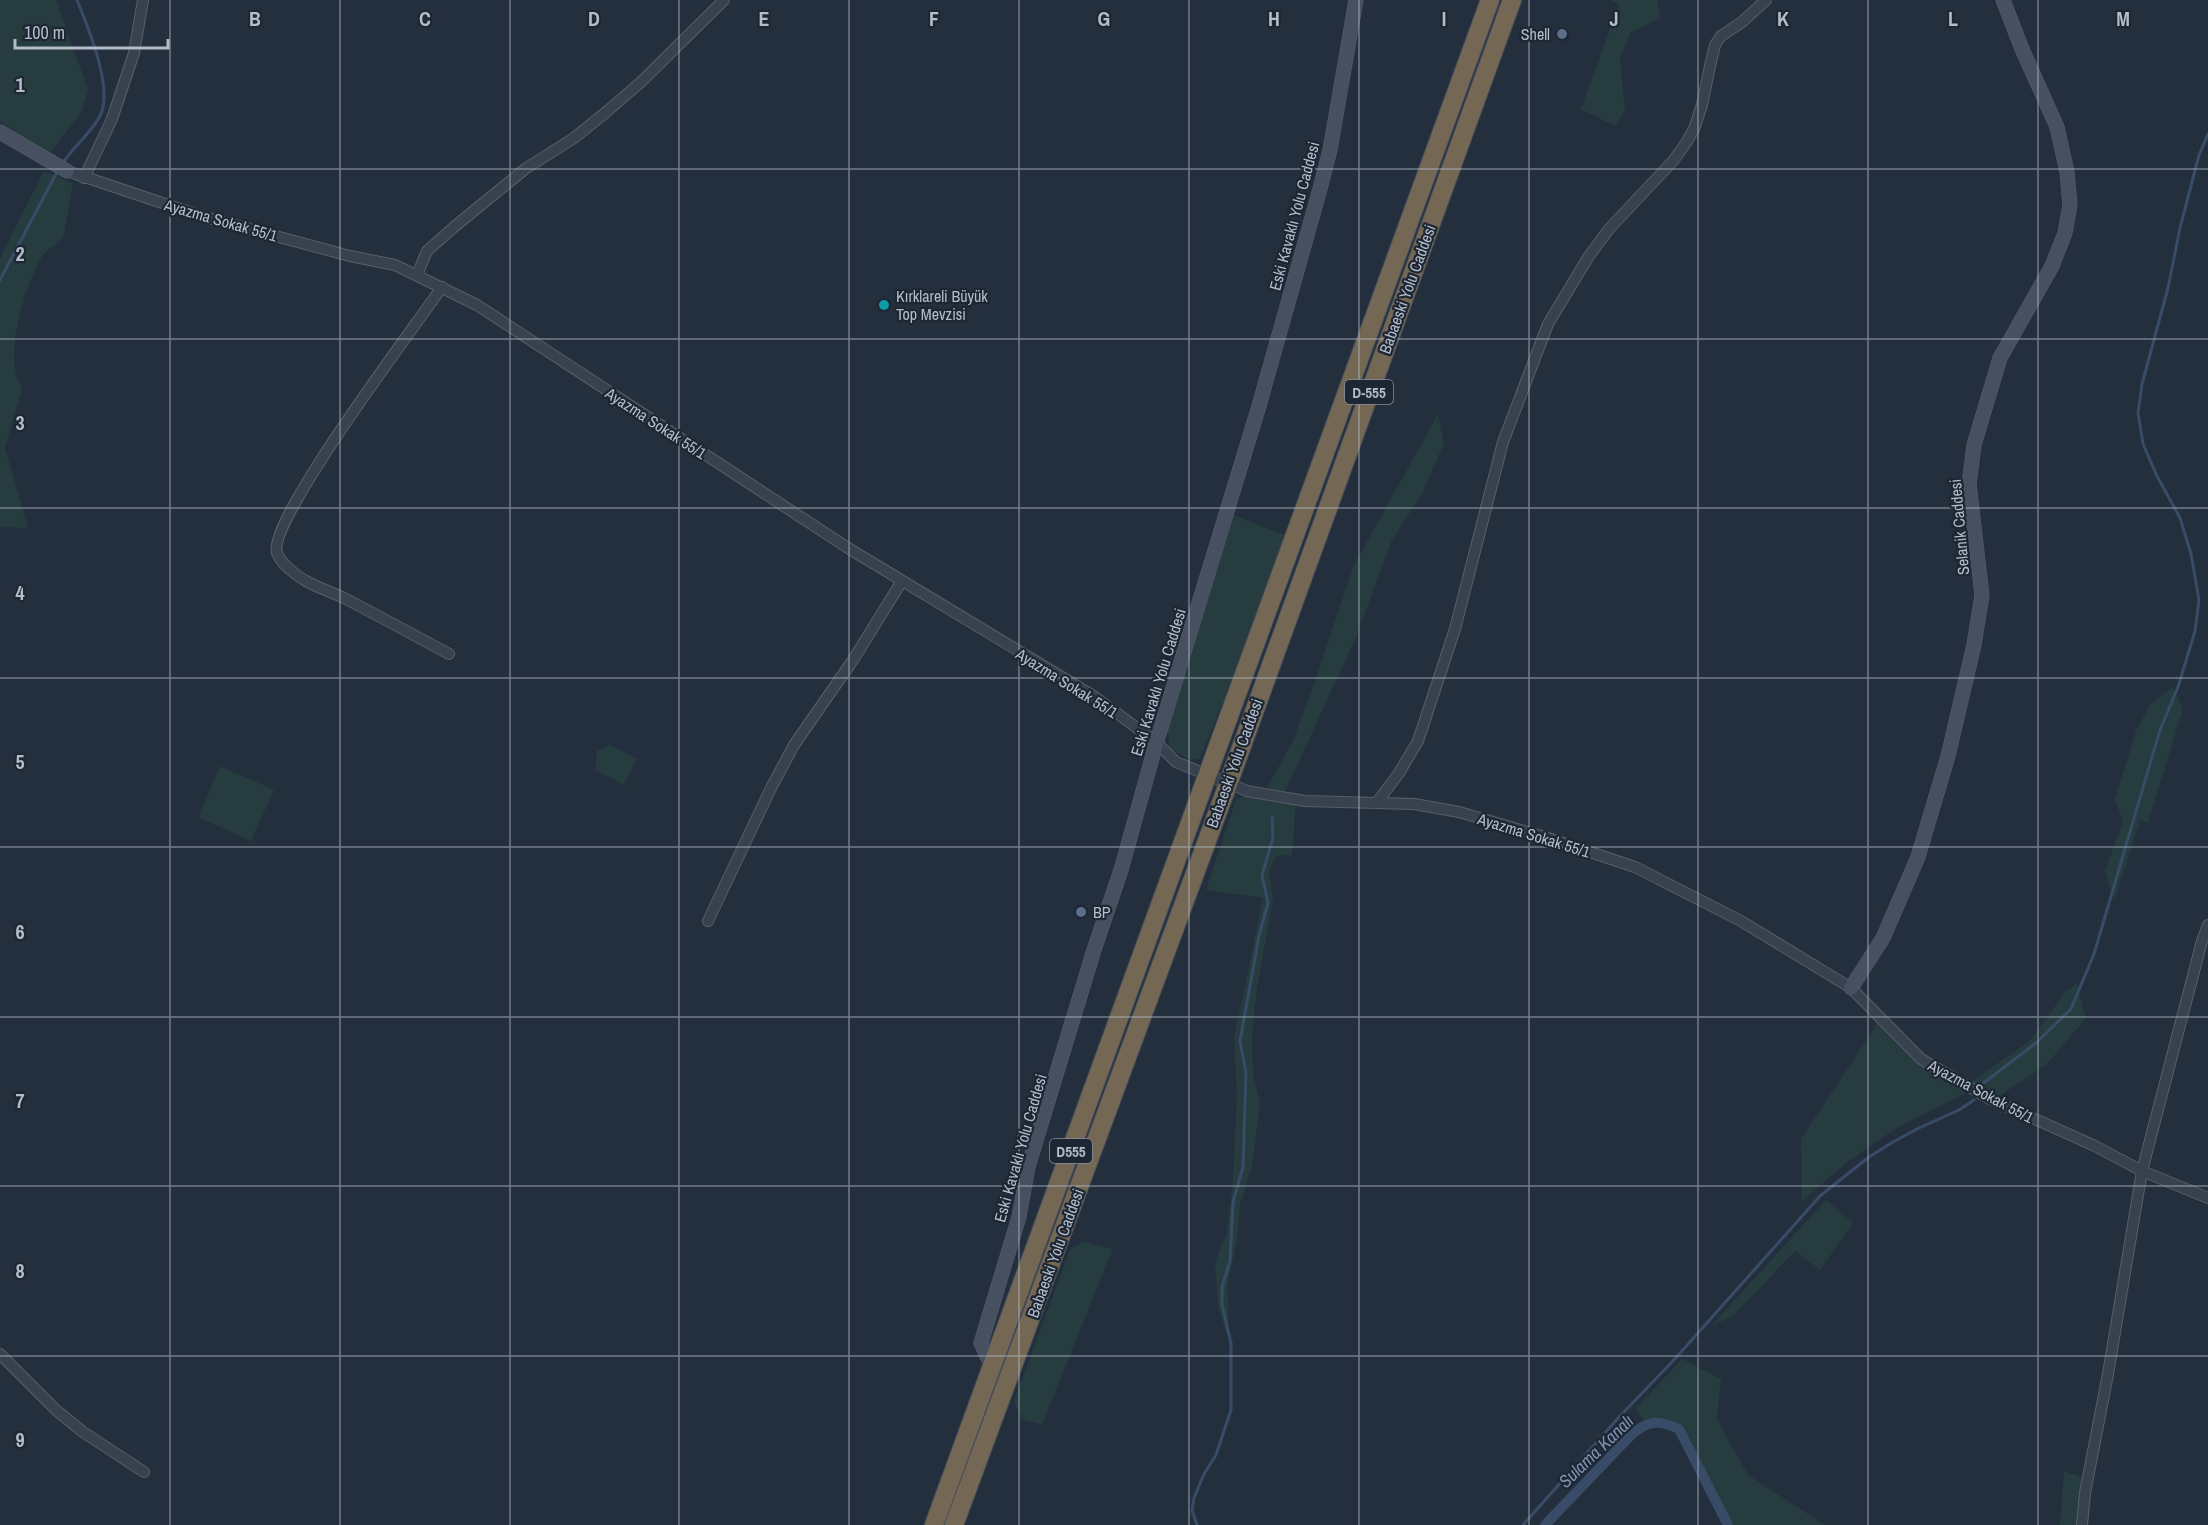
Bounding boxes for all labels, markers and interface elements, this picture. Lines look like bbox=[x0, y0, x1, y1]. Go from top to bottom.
text: B bbox=[249, 5, 261, 32]
text: C bbox=[419, 5, 431, 32]
text: D bbox=[588, 5, 600, 32]
text: E bbox=[759, 5, 770, 32]
text: F bbox=[929, 5, 939, 32]
text: G bbox=[1098, 5, 1110, 32]
text: H bbox=[1268, 5, 1280, 32]
text: I bbox=[1442, 5, 1446, 32]
text: J bbox=[1609, 5, 1619, 32]
text: K bbox=[1777, 5, 1789, 32]
text: L bbox=[1948, 5, 1958, 32]
text: M bbox=[2116, 5, 2130, 32]
scale bar bbox=[15, 12, 168, 50]
text: 100 m bbox=[24, 20, 65, 45]
place label: Shell bbox=[1521, 23, 1550, 45]
marker: Shell bbox=[1555, 27, 1569, 41]
text: 1 bbox=[15, 71, 25, 98]
street label: Eski Kavaklı Yolu Caddesi bbox=[1264, 139, 1324, 293]
street label: Ayazma Sokak 55/1 bbox=[161, 193, 281, 247]
street label: Babaeski Yolu Caddesi bbox=[1373, 221, 1441, 357]
text: 2 bbox=[15, 240, 25, 267]
place label: Kırklareli Büyük Top Mevzisi bbox=[896, 285, 988, 325]
marker: Kırklareli Büyük Top Mevzisi bbox=[877, 298, 891, 312]
road number: D-555 bbox=[1345, 380, 1393, 404]
street label: Ayazma Sokak 55/1 bbox=[600, 382, 711, 464]
text: 3 bbox=[15, 409, 25, 436]
street label: Selanik Caddesi bbox=[1944, 478, 1974, 576]
text: 4 bbox=[15, 579, 25, 606]
street label: Eski Kavaklı Yolu Caddesi bbox=[1125, 605, 1191, 759]
street label: Ayazma Sokak 55/1 bbox=[1011, 642, 1123, 724]
street label: Babaeski Yolu Caddesi bbox=[1200, 695, 1268, 831]
text: 5 bbox=[15, 748, 25, 775]
street label: Ayazma Sokak 55/1 bbox=[1474, 807, 1594, 863]
place label: BP bbox=[1093, 901, 1111, 923]
marker: BP bbox=[1074, 905, 1088, 919]
text: 6 bbox=[15, 918, 25, 945]
street label: Ayazma Sokak 55/1 bbox=[1924, 1053, 2038, 1128]
street label: Eski Kavaklı Yolu Caddesi bbox=[988, 1071, 1052, 1225]
text: 7 bbox=[15, 1087, 25, 1114]
road number: D555 bbox=[1050, 1139, 1092, 1163]
street label: Babaeski Yolu Caddesi bbox=[1021, 1185, 1089, 1321]
text: 8 bbox=[15, 1257, 25, 1284]
water label: Sulama Kanalı bbox=[1553, 1409, 1639, 1493]
text: 9 bbox=[15, 1426, 25, 1453]

